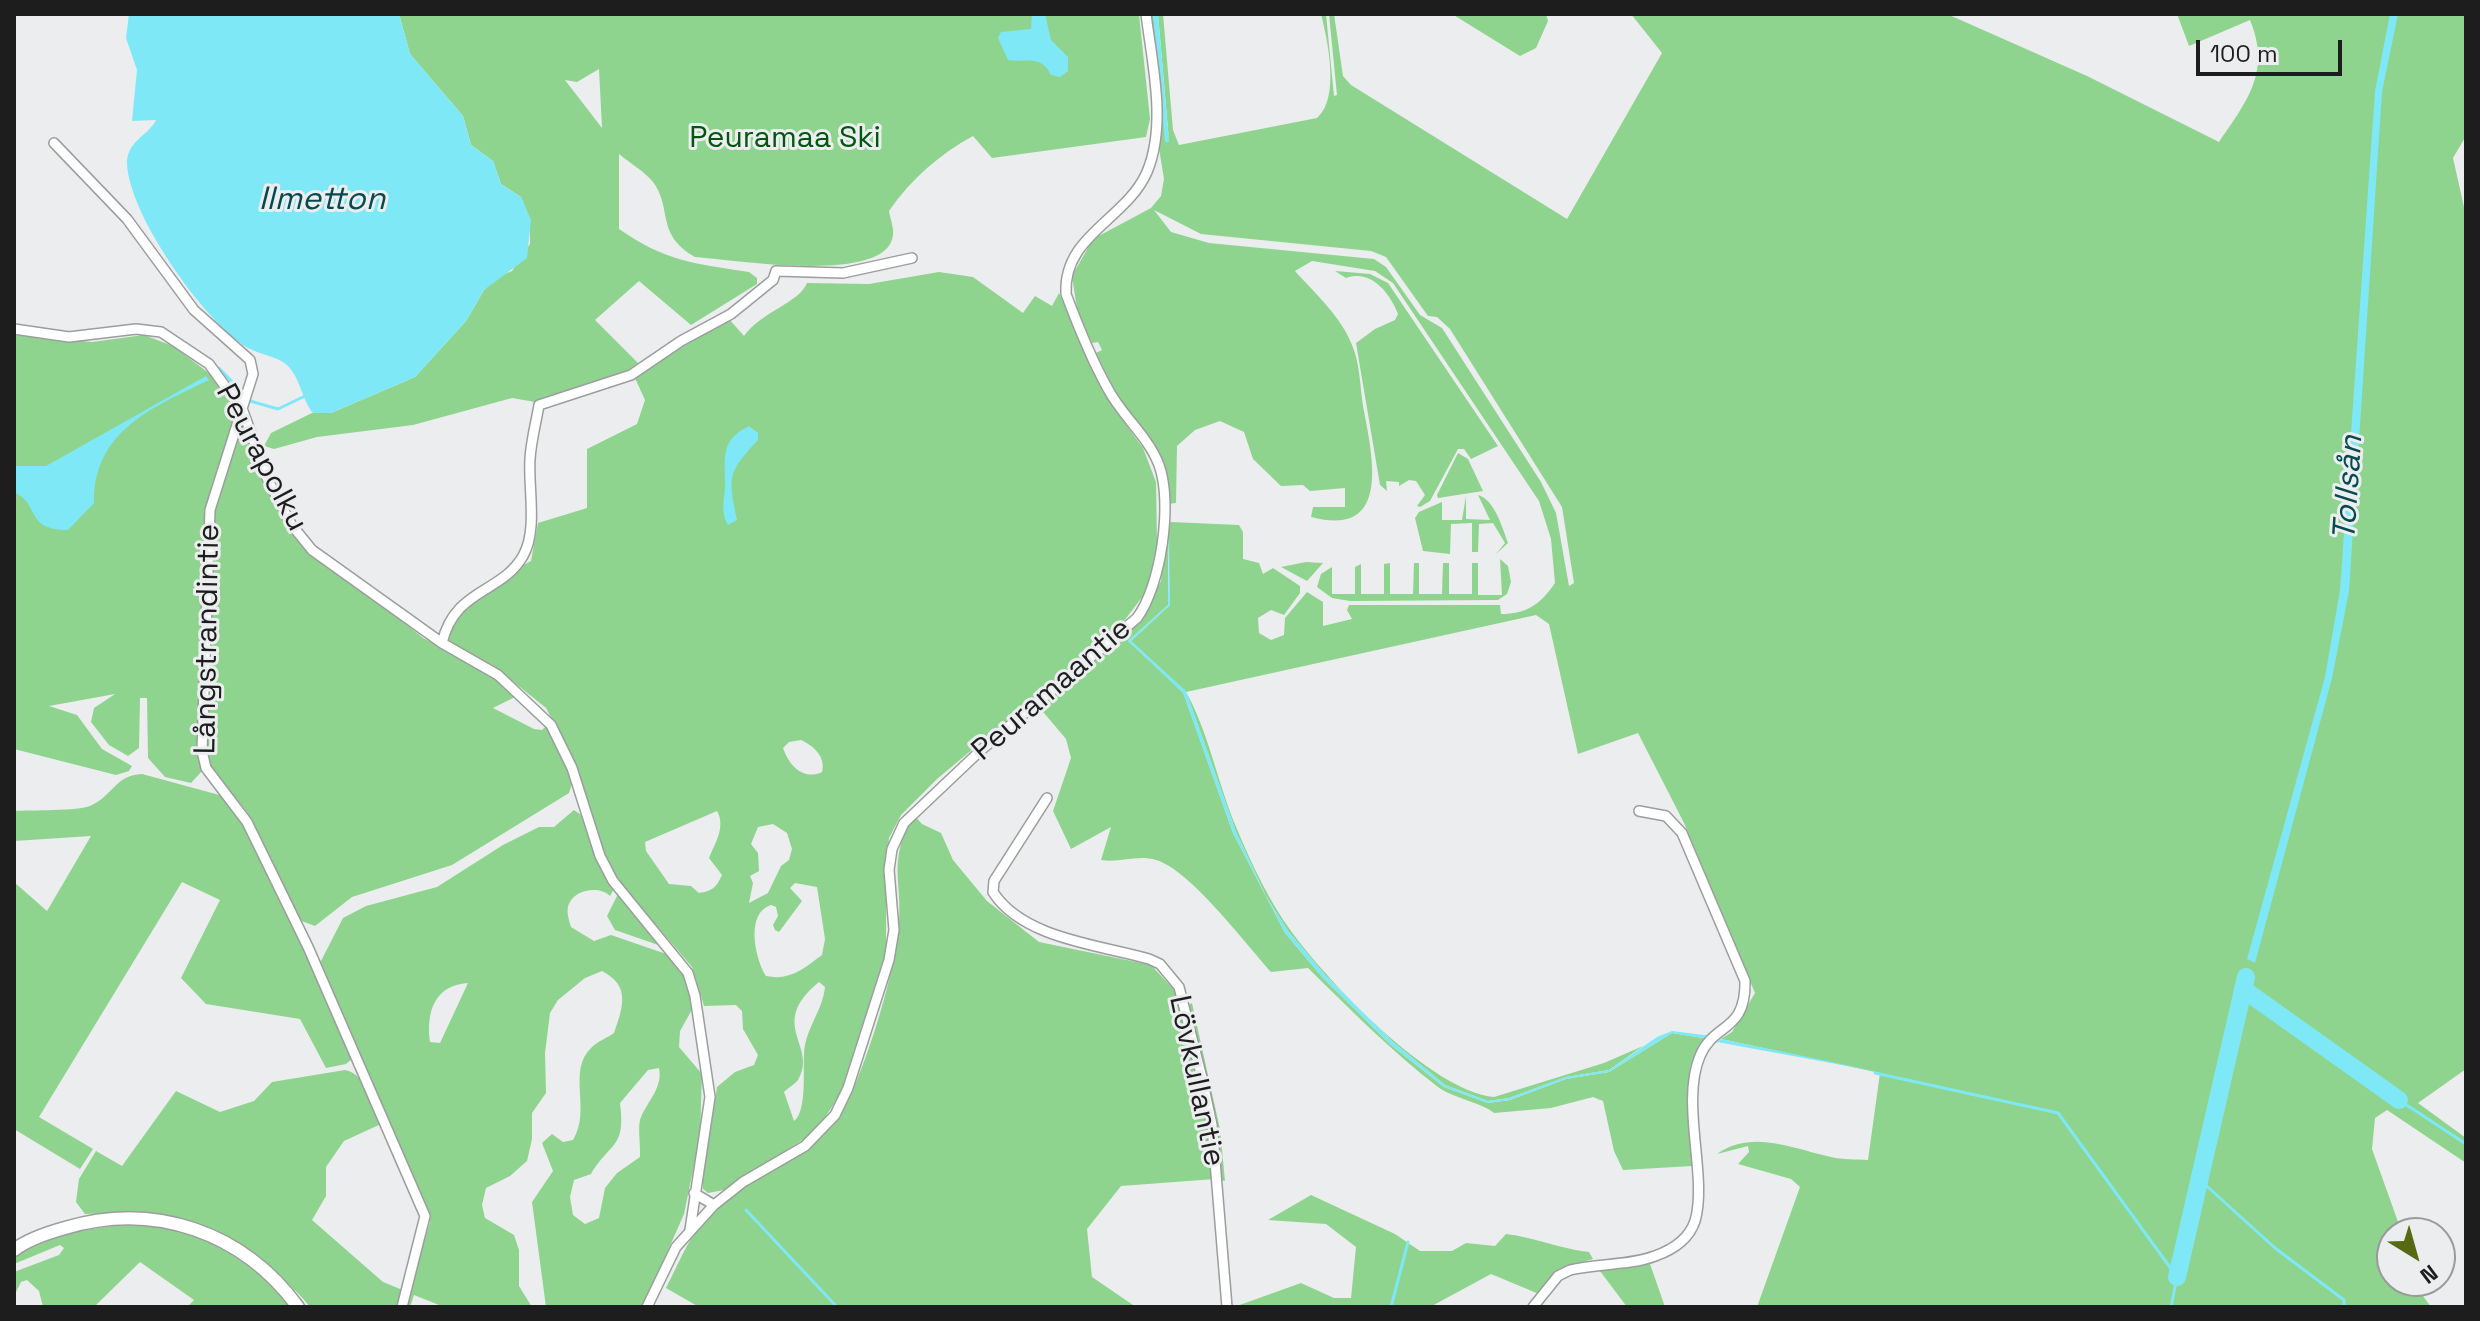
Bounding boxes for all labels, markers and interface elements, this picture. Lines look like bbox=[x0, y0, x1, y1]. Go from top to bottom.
scale bar bbox=[2200, 24, 2346, 74]
text: 100 m bbox=[2210, 38, 2278, 69]
park label: Peuramaa Ski bbox=[689, 121, 881, 157]
water label: Ilmetton bbox=[259, 181, 385, 219]
street label: Peurapolku bbox=[207, 378, 315, 538]
water label: Tollsån bbox=[2326, 434, 2372, 542]
street label: Långstrandintie bbox=[188, 523, 228, 755]
street label: Peuramaantie bbox=[965, 611, 1139, 769]
street label: Lövkullantie bbox=[1160, 992, 1232, 1170]
north arrow bbox=[2376, 1217, 2456, 1297]
text: N bbox=[2415, 1259, 2444, 1290]

